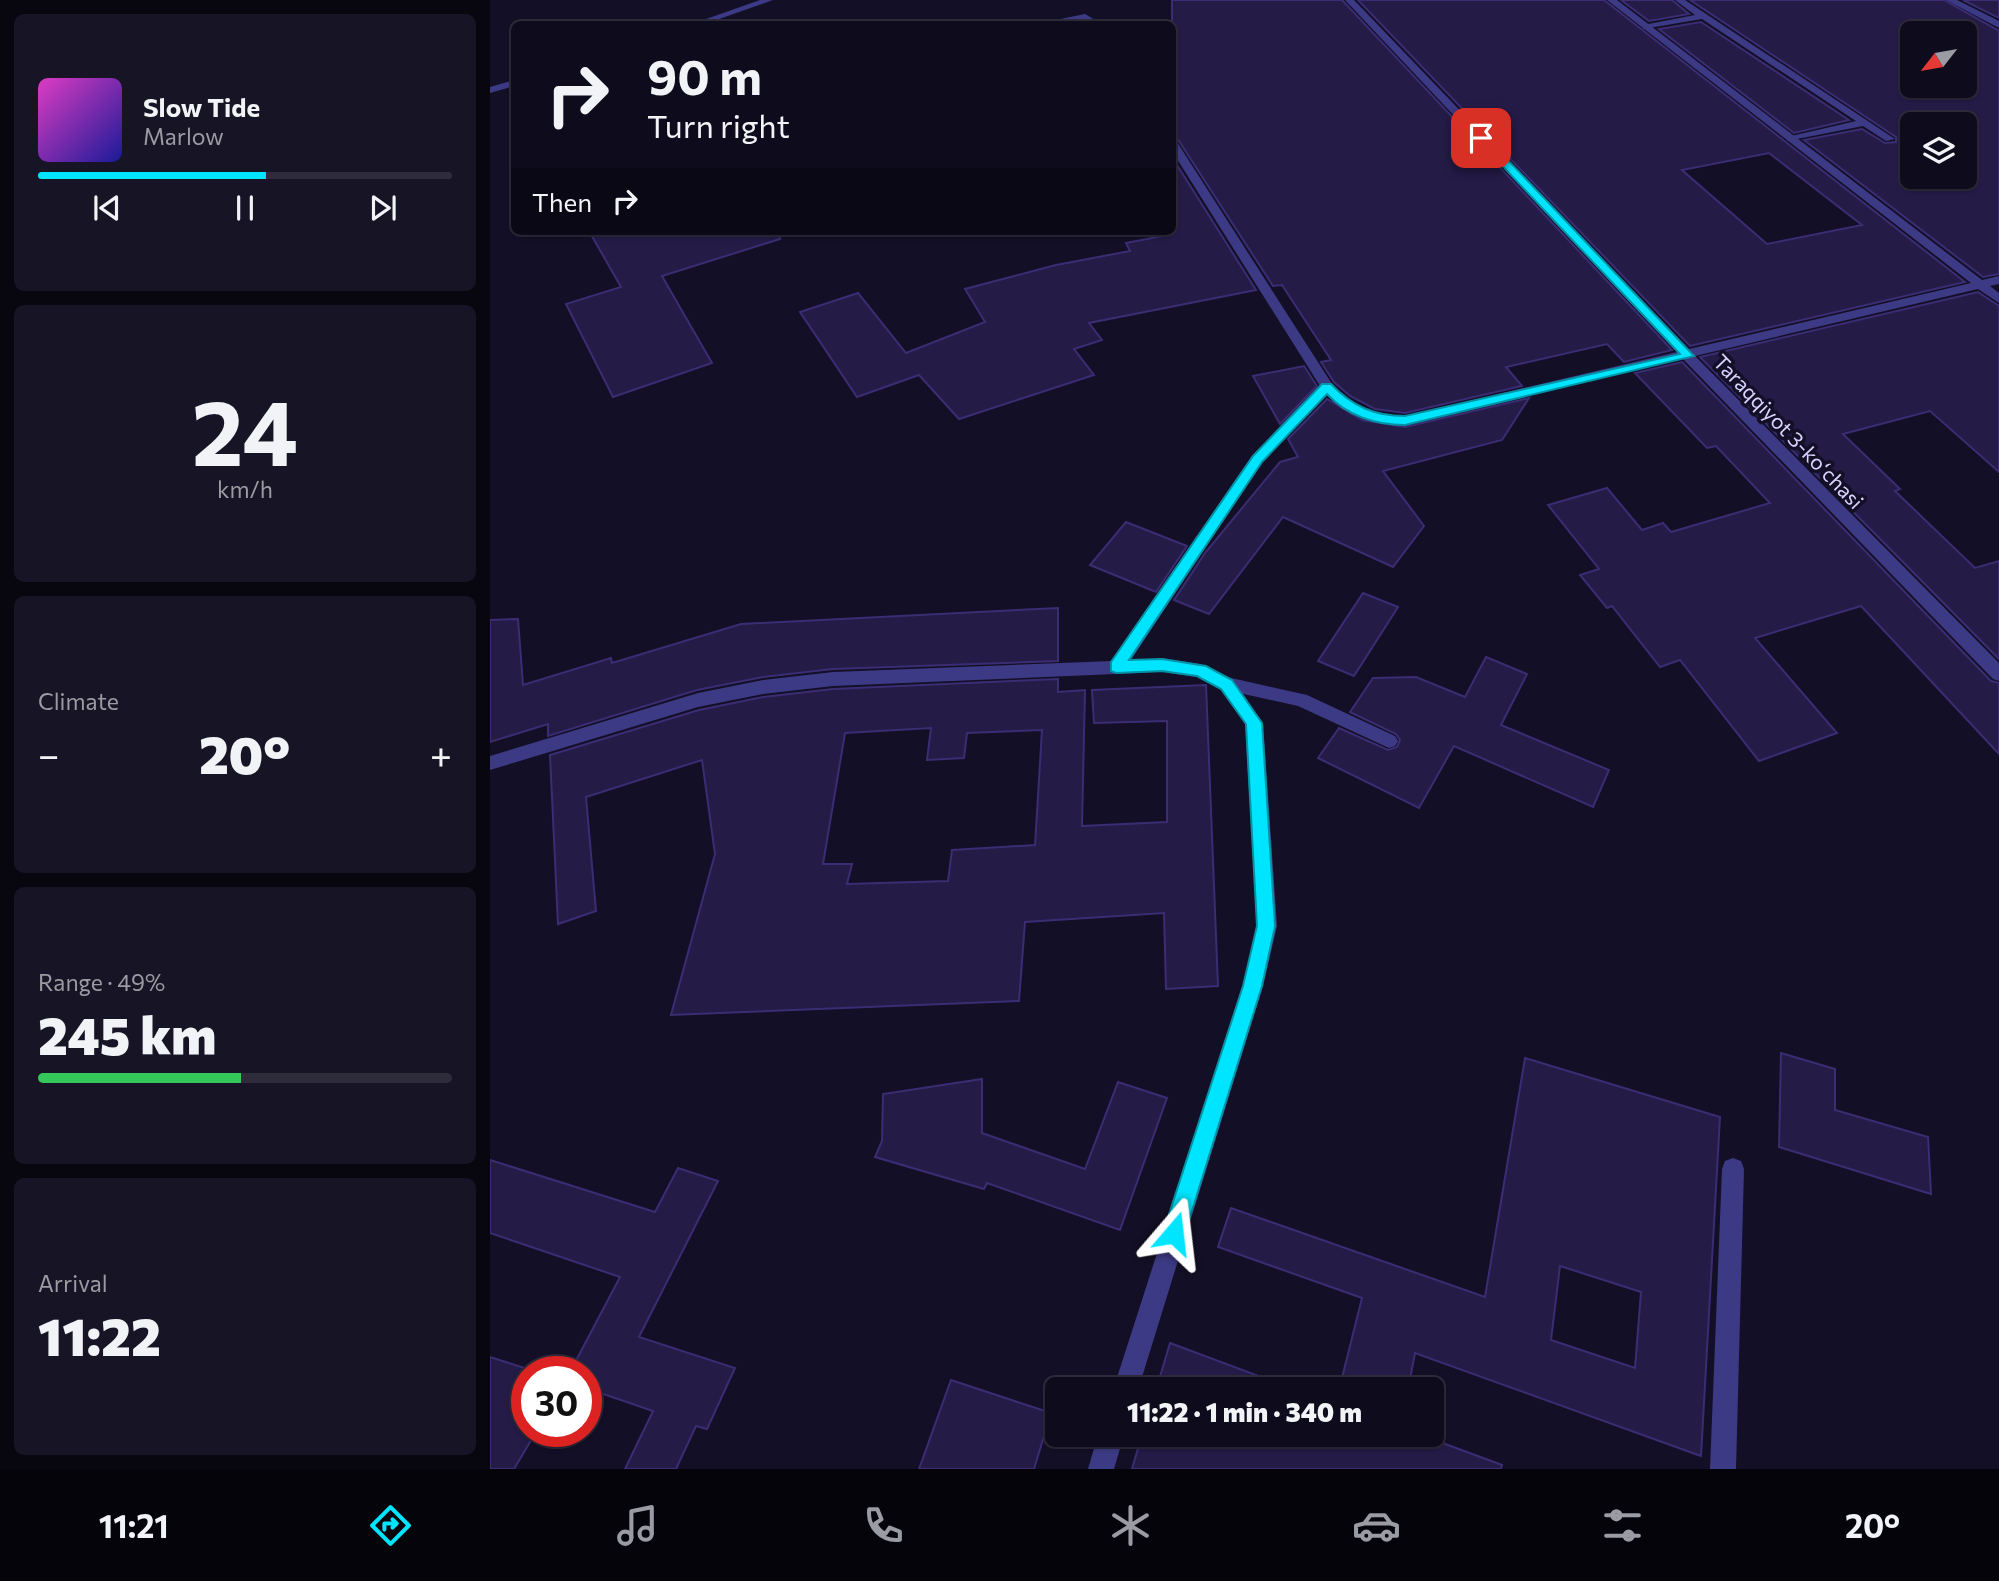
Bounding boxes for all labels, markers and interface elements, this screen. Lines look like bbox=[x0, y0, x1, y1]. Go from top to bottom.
north arrow bbox=[1900, 21, 1978, 98]
map controls bbox=[1900, 21, 1977, 189]
text: 90 m bbox=[647, 45, 762, 105]
icon: right bbox=[532, 49, 623, 140]
text: Slow Tide bbox=[143, 91, 260, 122]
text: Turn right bbox=[647, 105, 790, 145]
pin bbox=[1451, 108, 1511, 168]
button: layers bbox=[1900, 112, 1977, 189]
icon: arrive bbox=[1462, 119, 1500, 157]
text: Marlow bbox=[143, 122, 224, 150]
icon: right bbox=[606, 182, 644, 220]
text: Then bbox=[532, 186, 592, 217]
icon: previous bbox=[88, 189, 126, 227]
icon: pause bbox=[226, 189, 264, 227]
icon: next bbox=[364, 189, 402, 227]
street label: Taraqqiyot 3-koʻchasi bbox=[1709, 349, 1869, 513]
text: 24 bbox=[192, 373, 298, 485]
text: km/h bbox=[217, 475, 273, 503]
text: Climate bbox=[38, 687, 119, 715]
text: 20° bbox=[199, 721, 290, 785]
text: − bbox=[38, 730, 60, 777]
text: + bbox=[430, 730, 452, 777]
text: Range · 49% bbox=[38, 968, 165, 996]
text: 245 km bbox=[38, 1002, 216, 1066]
position arrow bbox=[1137, 1196, 1211, 1270]
text: Arrival bbox=[38, 1269, 108, 1297]
text: 11:22 bbox=[38, 1303, 161, 1367]
speed limit sign: 30 bbox=[511, 1356, 602, 1447]
text: 11:22 · 1 min · 340 m bbox=[1127, 1396, 1362, 1427]
icon: directions bbox=[366, 1501, 415, 1550]
icon: music bbox=[613, 1501, 662, 1550]
icon: phone bbox=[859, 1501, 908, 1550]
icon: climate bbox=[1106, 1501, 1155, 1550]
icon: car bbox=[1352, 1501, 1401, 1550]
icon: filters bbox=[1598, 1501, 1647, 1550]
text: 11:21 bbox=[99, 1505, 169, 1545]
text: 20° bbox=[1845, 1505, 1900, 1545]

